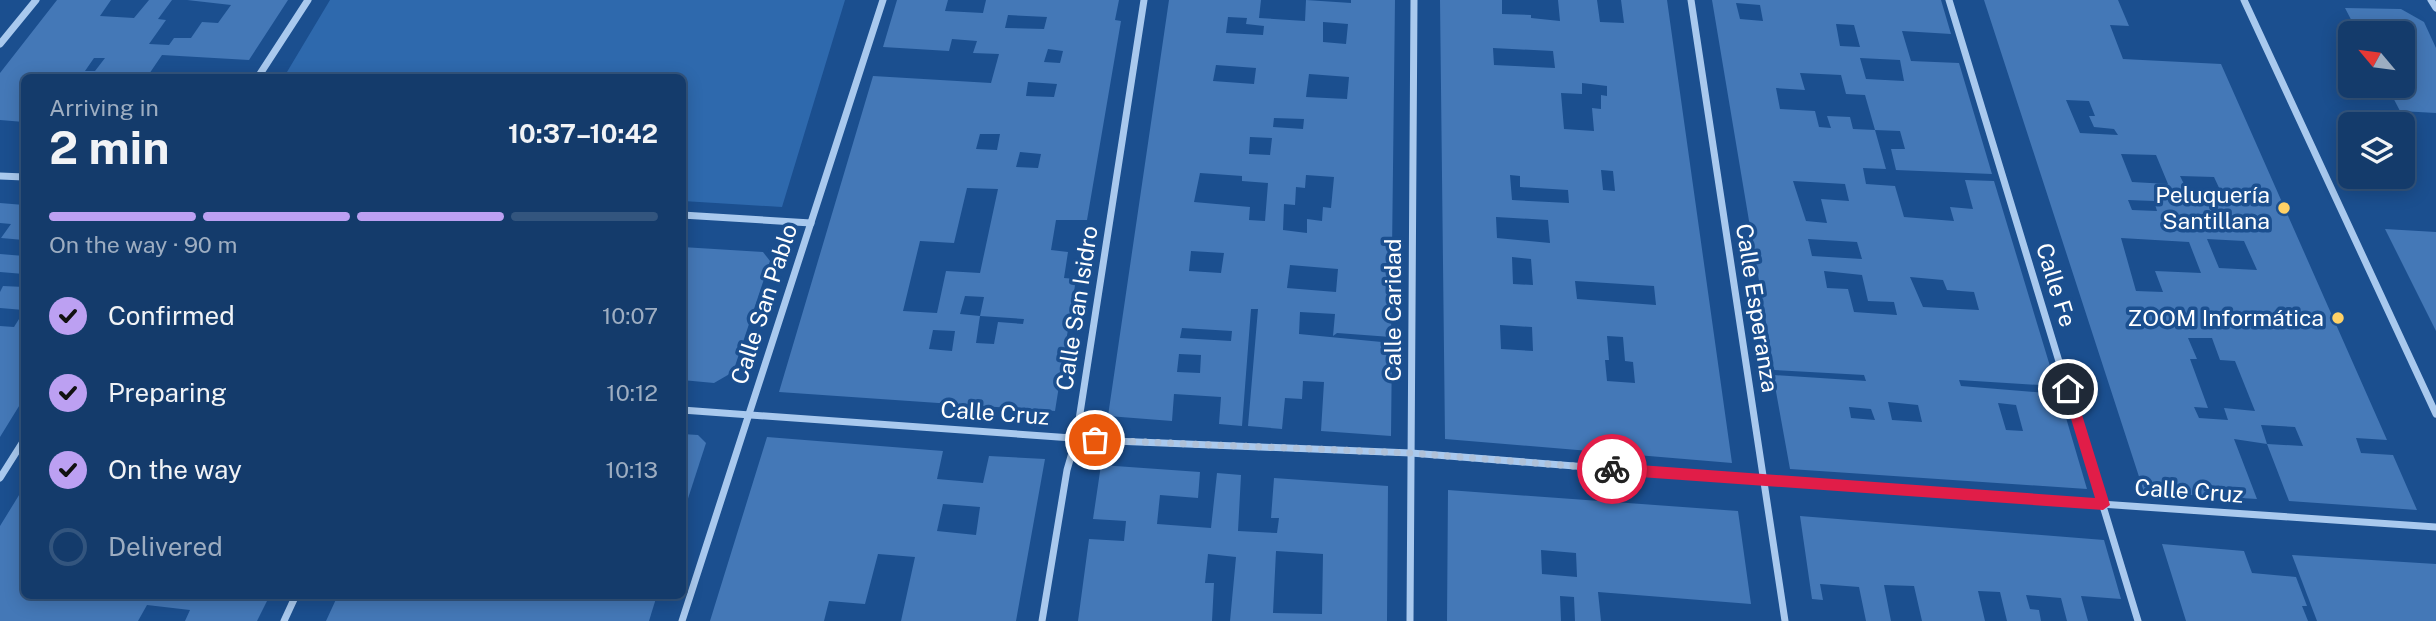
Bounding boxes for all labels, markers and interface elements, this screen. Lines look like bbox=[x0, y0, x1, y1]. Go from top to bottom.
north arrow bbox=[2338, 21, 2415, 98]
map controls bbox=[2338, 21, 2415, 189]
text: Arriving in bbox=[49, 94, 159, 121]
button: layers bbox=[2338, 112, 2415, 189]
text: 10:37–10:42 bbox=[508, 118, 658, 149]
text: 2 min bbox=[49, 120, 169, 174]
place label: Peluquería Santillana bbox=[2155, 181, 2270, 234]
marker: Peluquería Santillana bbox=[2276, 200, 2292, 216]
street label: Calle San Pablo bbox=[725, 220, 802, 387]
street label: Calle Esperanza bbox=[1731, 222, 1784, 394]
street label: Calle San Isidro bbox=[1050, 224, 1103, 392]
text: On the way · 90 m bbox=[49, 231, 237, 258]
street label: Calle Caridad bbox=[1379, 238, 1406, 382]
street label: Calle Fe bbox=[2031, 240, 2082, 330]
icon: check bbox=[49, 297, 87, 335]
text: Confirmed bbox=[108, 300, 235, 331]
text: 10:07 bbox=[602, 302, 658, 329]
place label: ZOOM Informática bbox=[2128, 304, 2324, 331]
marker: ZOOM Informática bbox=[2330, 310, 2346, 326]
pin bbox=[2038, 359, 2098, 419]
icon: home bbox=[2049, 370, 2087, 408]
icon: check bbox=[49, 374, 87, 412]
text: Preparing bbox=[108, 377, 227, 408]
text: 10:12 bbox=[606, 379, 658, 406]
street label: Calle Cruz bbox=[940, 395, 1050, 430]
pin bbox=[1065, 410, 1125, 470]
icon: bag bbox=[1076, 421, 1114, 459]
courier bbox=[1577, 434, 1647, 504]
icon: bike bbox=[1593, 450, 1631, 488]
icon: check bbox=[49, 451, 87, 489]
text: On the way bbox=[108, 454, 242, 485]
text: 10:13 bbox=[606, 456, 658, 483]
street label: Calle Cruz bbox=[2134, 473, 2244, 508]
text: Delivered bbox=[108, 531, 223, 562]

